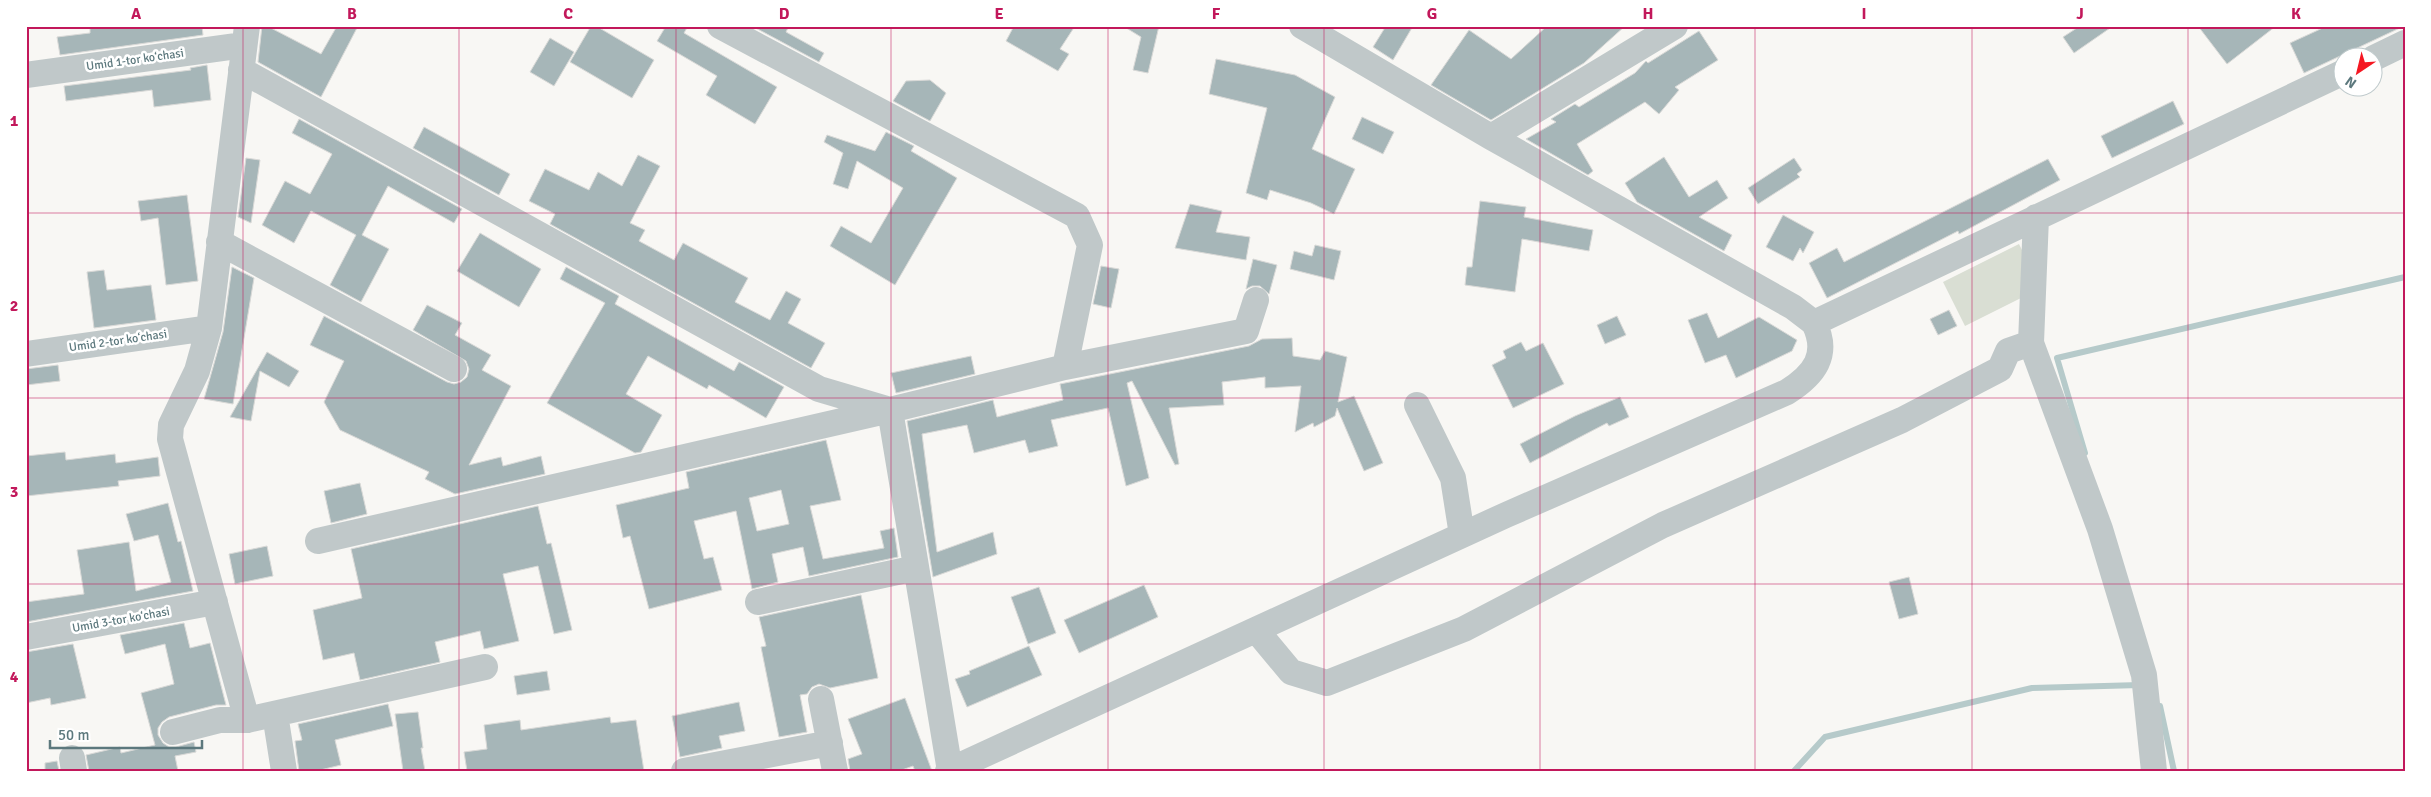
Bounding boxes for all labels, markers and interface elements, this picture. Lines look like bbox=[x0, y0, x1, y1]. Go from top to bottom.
text: A bbox=[131, 4, 142, 24]
text: B bbox=[347, 4, 357, 24]
text: C bbox=[563, 4, 573, 24]
text: D bbox=[779, 4, 790, 24]
text: E bbox=[994, 4, 1004, 24]
text: F bbox=[1212, 4, 1221, 24]
text: G bbox=[1427, 4, 1437, 24]
text: H bbox=[1643, 4, 1653, 24]
text: I bbox=[1861, 4, 1867, 24]
text: J bbox=[2076, 4, 2084, 24]
text: K bbox=[2291, 4, 2301, 24]
street label: Umid 1-tor koʻchasi bbox=[85, 46, 185, 74]
north arrow bbox=[2334, 48, 2384, 98]
text: N bbox=[2342, 72, 2360, 92]
text: 1 bbox=[10, 111, 19, 131]
text: 2 bbox=[10, 296, 18, 316]
street label: Umid 2-tor koʻchasi bbox=[68, 327, 168, 355]
text: 3 bbox=[10, 482, 18, 502]
street label: Umid 3-tor koʻchasi bbox=[71, 604, 171, 636]
text: 4 bbox=[10, 667, 19, 687]
scale bar bbox=[50, 717, 202, 749]
text: 50 m bbox=[58, 726, 89, 744]

